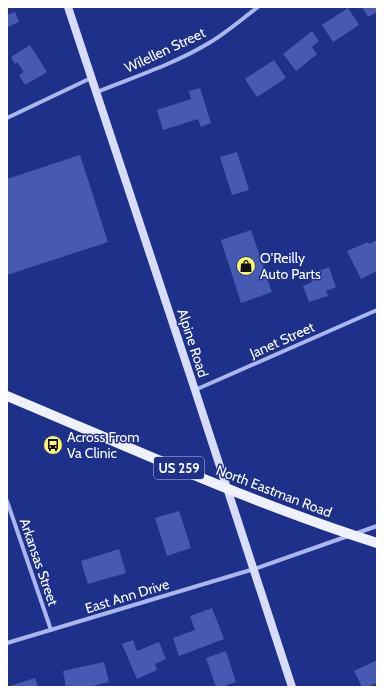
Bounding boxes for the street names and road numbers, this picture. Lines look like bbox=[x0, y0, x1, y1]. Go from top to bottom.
street label: Wilellen Street bbox=[122, 23, 209, 77]
street label: Alpine Road bbox=[173, 306, 213, 380]
street label: Janet Street bbox=[246, 318, 317, 363]
road number: US 259 bbox=[154, 457, 204, 479]
street label: North Eastman Road bbox=[214, 461, 334, 521]
street label: Arkansas Street bbox=[16, 516, 62, 608]
street label: East Ann Drive bbox=[83, 575, 171, 617]

